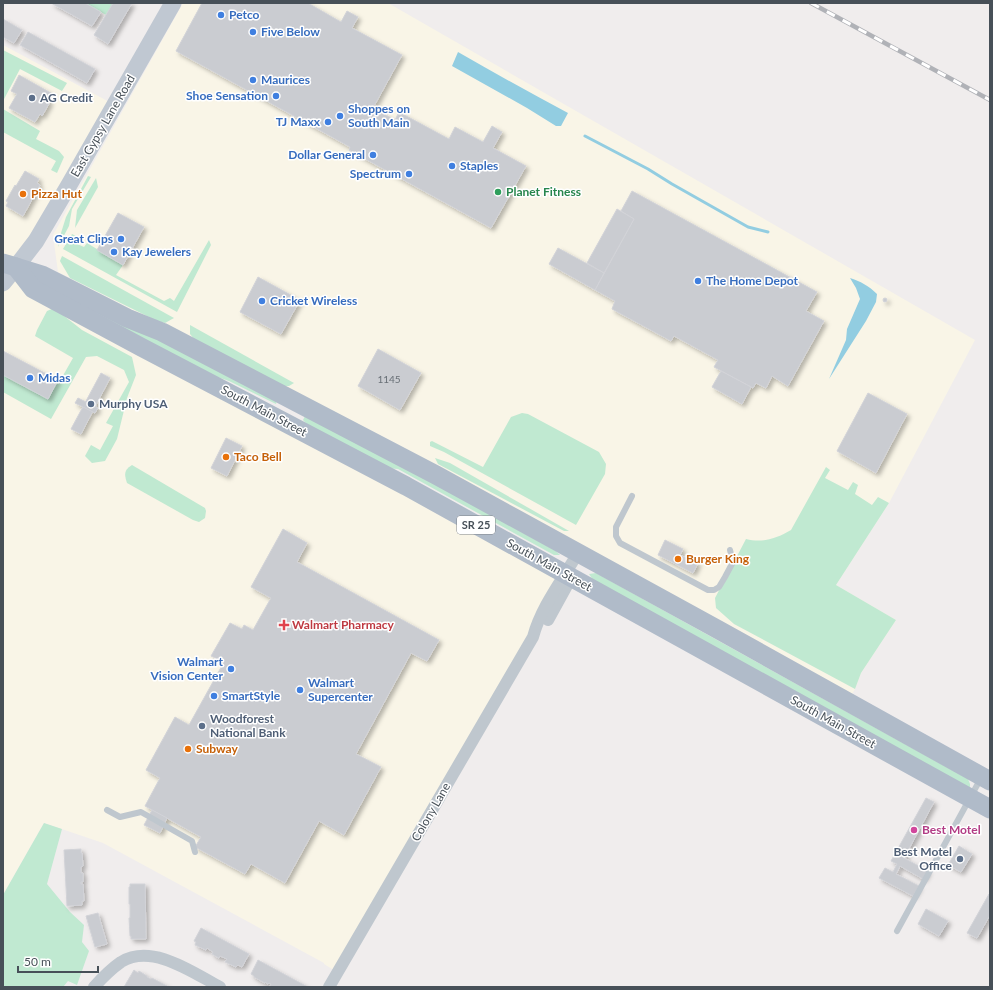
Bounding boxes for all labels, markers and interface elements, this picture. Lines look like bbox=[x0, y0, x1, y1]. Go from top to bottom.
place label: Petco bbox=[229, 7, 260, 22]
marker: Petco bbox=[216, 10, 226, 20]
place label: Five Below bbox=[261, 24, 320, 39]
marker: Five Below bbox=[248, 27, 258, 37]
street label: East Gypsy Lane Road bbox=[67, 72, 138, 180]
place label: Maurices bbox=[261, 72, 310, 87]
marker: Maurices bbox=[248, 75, 258, 85]
place label: Shoe Sensation bbox=[186, 88, 268, 103]
place label: AG Credit bbox=[39, 90, 93, 105]
marker: Shoe Sensation bbox=[271, 91, 281, 101]
marker: AG Credit bbox=[27, 93, 37, 103]
place label: Shoppes on South Main bbox=[348, 101, 410, 130]
marker: Shoppes on South Main bbox=[335, 111, 345, 121]
place label: TJ Maxx bbox=[276, 114, 321, 129]
marker: TJ Maxx bbox=[323, 117, 333, 127]
place label: Dollar General bbox=[288, 147, 365, 162]
marker: Dollar General bbox=[368, 150, 378, 160]
place label: Staples bbox=[460, 158, 498, 173]
marker: Staples bbox=[447, 161, 457, 171]
place label: Spectrum bbox=[350, 166, 401, 181]
marker: Spectrum bbox=[404, 169, 414, 179]
place label: Planet Fitness bbox=[506, 184, 581, 199]
place label: Pizza Hut bbox=[31, 186, 82, 201]
marker: Planet Fitness bbox=[493, 187, 503, 197]
marker: Pizza Hut bbox=[18, 189, 28, 199]
place label: Great Clips bbox=[54, 231, 113, 246]
marker: Great Clips bbox=[116, 234, 126, 244]
place label: Kay Jewelers bbox=[122, 244, 191, 259]
marker: Kay Jewelers bbox=[109, 247, 119, 257]
place label: The Home Depot bbox=[706, 273, 799, 288]
marker: The Home Depot bbox=[693, 276, 703, 286]
place label: Cricket Wireless bbox=[270, 293, 357, 308]
marker: Cricket Wireless bbox=[257, 296, 267, 306]
place label: Midas bbox=[38, 370, 70, 385]
marker: Midas bbox=[25, 373, 35, 383]
house number: 1145 bbox=[377, 373, 401, 385]
street label: South Main Street bbox=[219, 382, 310, 440]
place label: Murphy USA bbox=[99, 396, 168, 411]
marker: Murphy USA bbox=[86, 399, 96, 409]
place label: Taco Bell bbox=[234, 449, 282, 464]
marker: Taco Bell bbox=[221, 452, 231, 462]
road number: SR 25 bbox=[457, 516, 495, 534]
street label: South Main Street bbox=[504, 535, 595, 595]
place label: Burger King bbox=[686, 551, 750, 566]
marker: Burger King bbox=[673, 554, 683, 564]
place label: Walmart Pharmacy bbox=[292, 617, 395, 632]
marker: Walmart Pharmacy bbox=[279, 620, 289, 630]
place label: Walmart Vision Center bbox=[150, 654, 224, 683]
marker: Walmart Vision Center bbox=[226, 664, 236, 674]
place label: Walmart Supercenter bbox=[308, 675, 373, 704]
marker: Walmart Supercenter bbox=[295, 685, 305, 695]
place label: SmartStyle bbox=[222, 688, 281, 703]
marker: SmartStyle bbox=[209, 691, 219, 701]
street label: South Main Street bbox=[788, 692, 879, 752]
place label: Woodforest National Bank bbox=[210, 711, 286, 740]
marker: Woodforest National Bank bbox=[197, 721, 207, 731]
place label: Subway bbox=[196, 741, 238, 756]
marker: Subway bbox=[183, 744, 193, 754]
street label: Colony Lane bbox=[408, 780, 453, 844]
place label: Best Motel bbox=[922, 822, 981, 837]
marker: Best Motel bbox=[909, 825, 919, 835]
place label: Best Motel Office bbox=[893, 844, 953, 873]
marker: Best Motel Office bbox=[955, 854, 965, 864]
scale bar bbox=[18, 948, 98, 974]
text: 50 m bbox=[24, 954, 51, 969]

